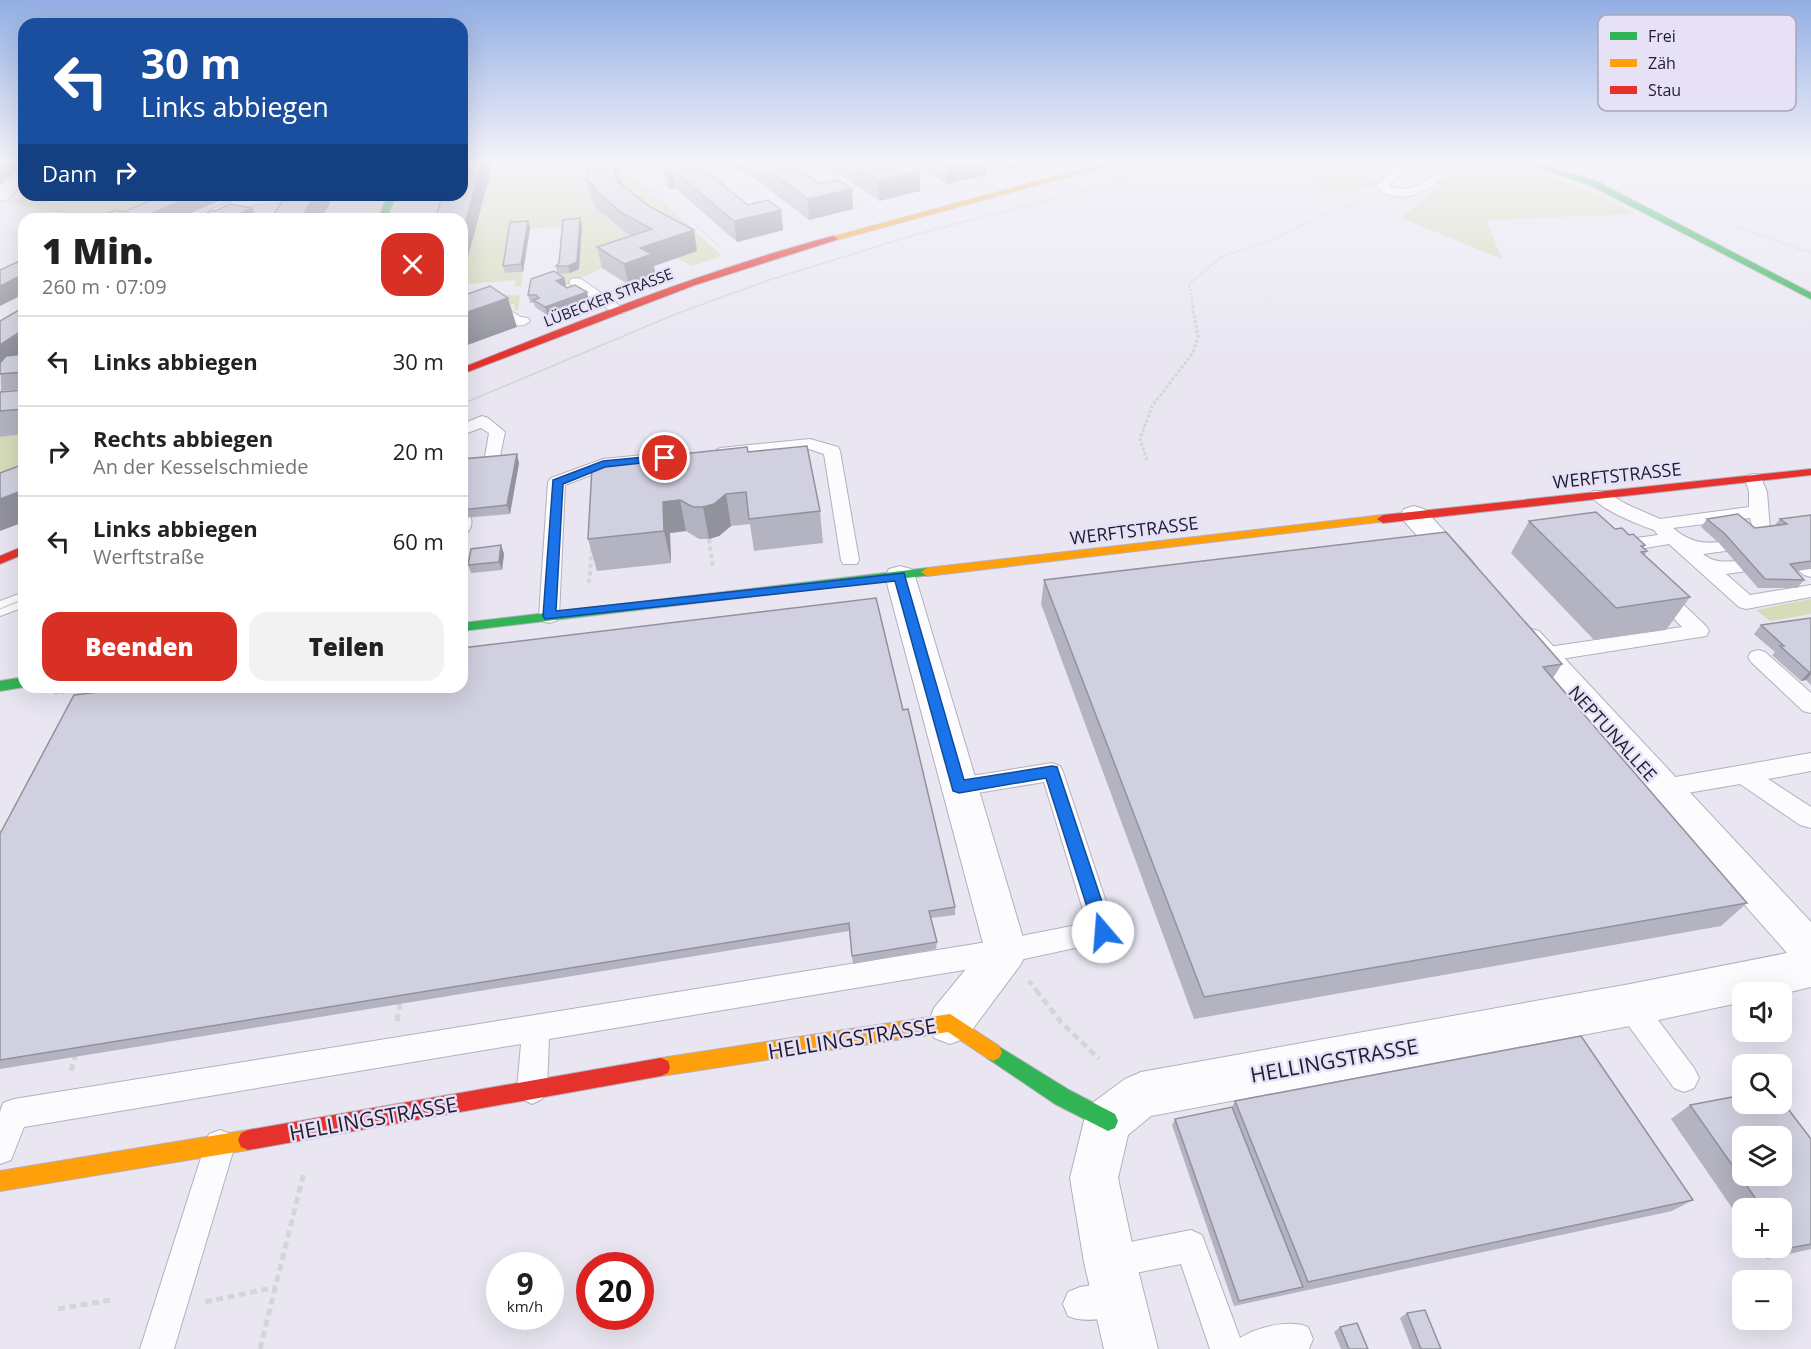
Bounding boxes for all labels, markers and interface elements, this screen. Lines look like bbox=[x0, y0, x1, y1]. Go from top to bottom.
legend bbox=[1598, 15, 1796, 111]
text: Frei bbox=[1648, 25, 1676, 47]
text: 30 m bbox=[141, 34, 241, 91]
icon: left bbox=[42, 42, 120, 120]
text: Zäh bbox=[1648, 52, 1676, 74]
text: Stau bbox=[1648, 79, 1681, 101]
text: Links abbiegen bbox=[141, 88, 329, 125]
icon: right bbox=[109, 156, 142, 189]
text: Dann bbox=[42, 158, 97, 188]
text: 1 Min. bbox=[42, 226, 153, 275]
button: close bbox=[381, 233, 444, 296]
street label: LÜBECKER STRASSE bbox=[540, 263, 676, 331]
text: 260 m · 07:09 bbox=[42, 273, 167, 300]
icon: left bbox=[42, 345, 75, 378]
text: Links abbiegen bbox=[93, 346, 258, 376]
text: 30 m bbox=[393, 346, 444, 376]
text: Rechts abbiegen bbox=[93, 423, 273, 453]
pin bbox=[639, 432, 690, 483]
icon: right bbox=[42, 435, 75, 468]
text: 20 m bbox=[393, 436, 444, 466]
icon: arrive bbox=[648, 441, 681, 474]
text: An der Kesselschmiede bbox=[93, 453, 308, 480]
street label: WERFTSTRASSE bbox=[1552, 456, 1682, 494]
street label: WERFTSTRASSE bbox=[1069, 510, 1199, 550]
text: Links abbiegen bbox=[93, 513, 258, 543]
icon: left bbox=[42, 525, 75, 558]
text: 60 m bbox=[393, 526, 444, 556]
text: Werftstraße bbox=[93, 543, 204, 570]
button: Beenden bbox=[42, 612, 237, 681]
button: Teilen bbox=[249, 612, 444, 681]
street label: NEPTUNALLEE bbox=[1564, 680, 1662, 786]
position arrow bbox=[1071, 900, 1135, 964]
map controls bbox=[1732, 982, 1792, 1330]
button: sound bbox=[1732, 982, 1792, 1042]
street label: HELLINGSTRASSE bbox=[766, 1011, 938, 1065]
street label: HELLINGSTRASSE bbox=[1248, 1031, 1420, 1089]
button: search bbox=[1732, 1054, 1792, 1114]
street label: HELLINGSTRASSE bbox=[287, 1089, 459, 1147]
button: layers bbox=[1732, 1126, 1792, 1186]
button: + bbox=[1732, 1198, 1792, 1258]
speed limit sign: 20 bbox=[576, 1252, 654, 1330]
text: 9 bbox=[516, 1263, 534, 1304]
button: − bbox=[1732, 1270, 1792, 1330]
text: km/h bbox=[507, 1296, 543, 1316]

